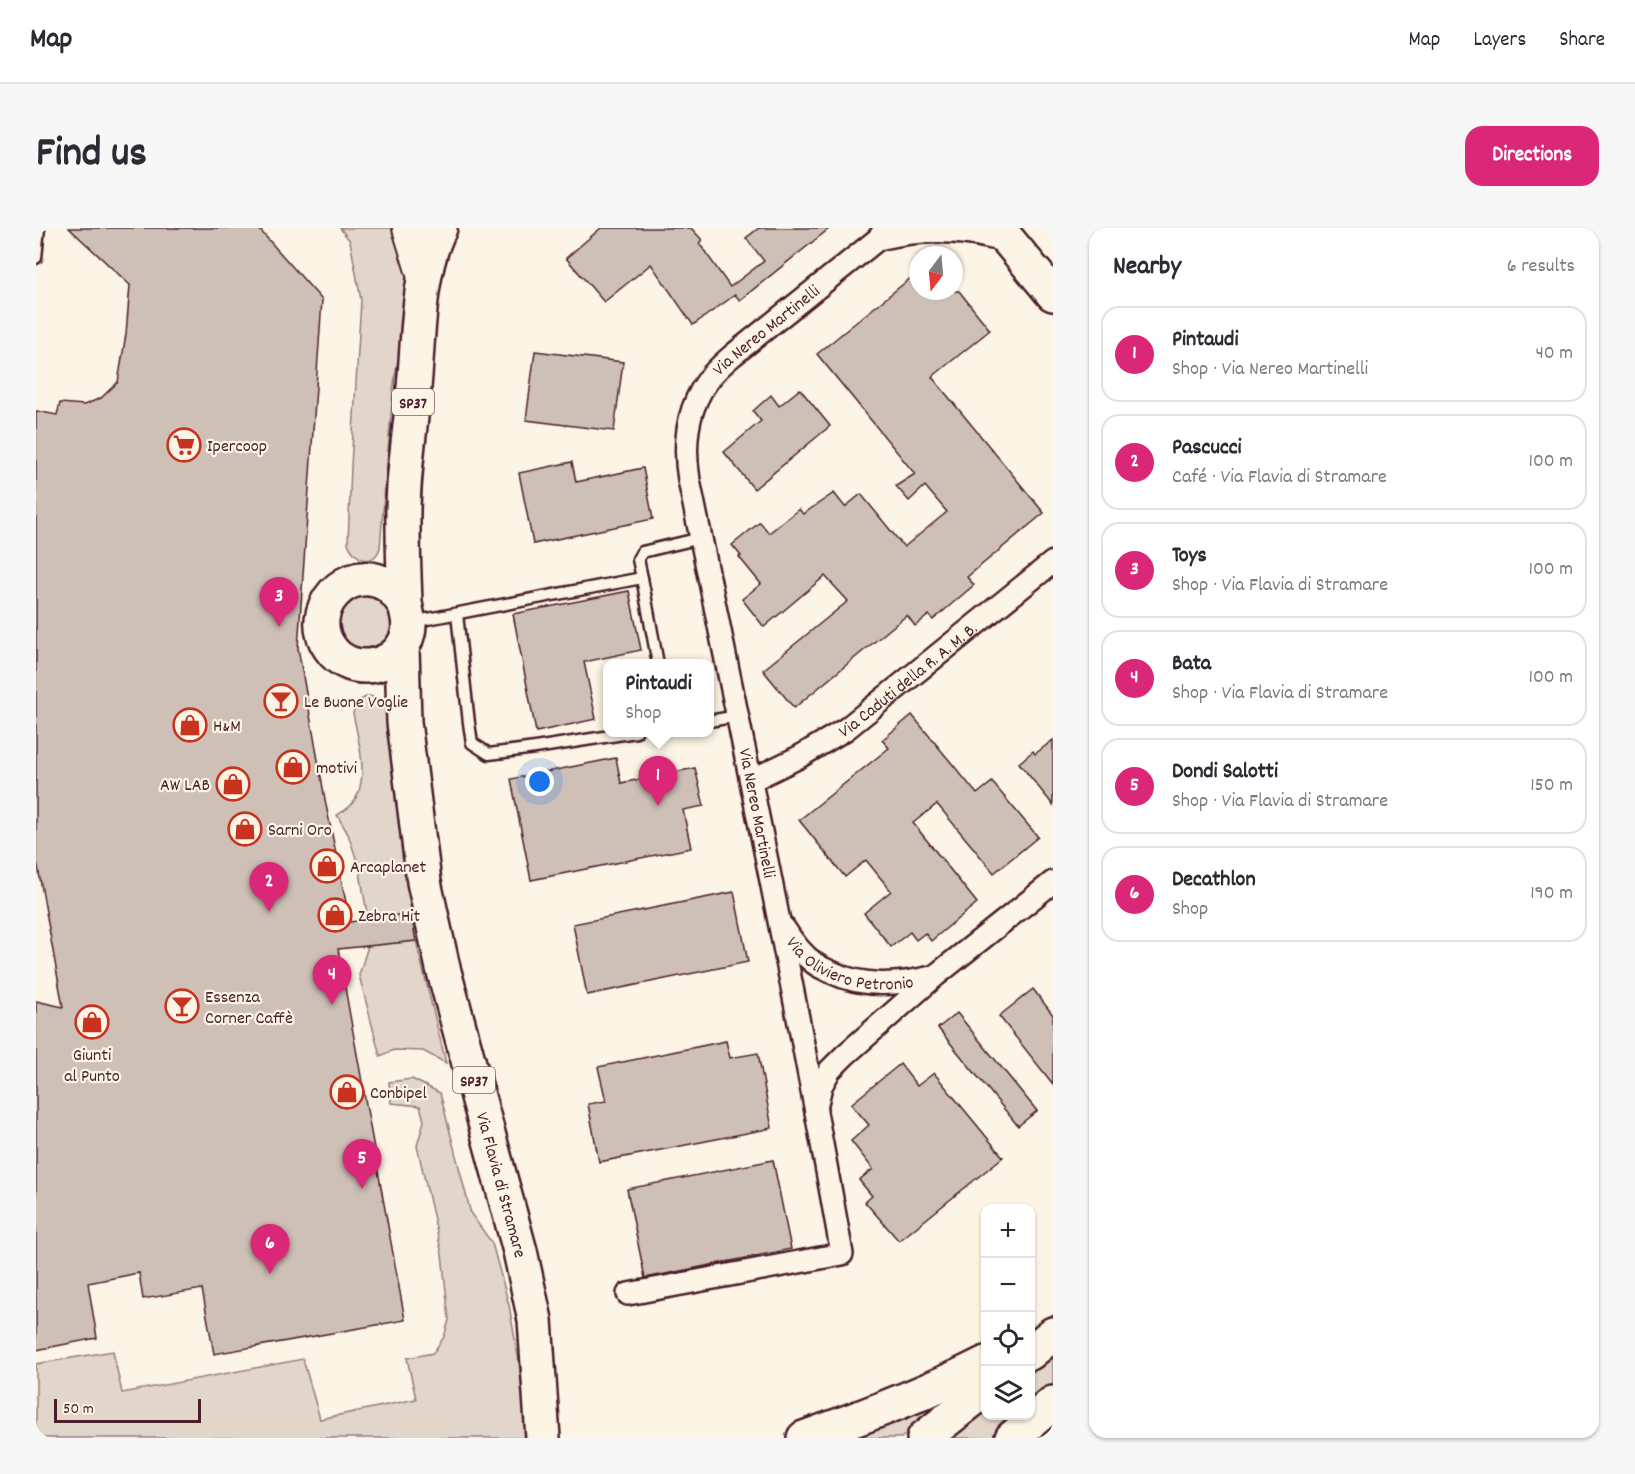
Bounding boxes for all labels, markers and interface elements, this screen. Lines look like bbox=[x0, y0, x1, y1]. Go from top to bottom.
text: Map bbox=[30, 21, 72, 61]
text: Map bbox=[1409, 26, 1440, 56]
text: Layers bbox=[1473, 26, 1526, 56]
text: Share bbox=[1559, 26, 1605, 56]
text: Find us bbox=[36, 126, 147, 186]
button: Directions bbox=[1465, 126, 1599, 186]
north arrow bbox=[909, 246, 963, 300]
text: Nearby bbox=[1113, 249, 1181, 286]
text: 6 results bbox=[1507, 253, 1575, 281]
street label: Via Nereo Martinelli bbox=[708, 280, 826, 382]
text: Pintaudi bbox=[1172, 325, 1238, 356]
text: 1 bbox=[1132, 340, 1137, 368]
text: 40 m bbox=[1535, 340, 1573, 368]
text: Shop · Via Nereo Martinelli bbox=[1172, 356, 1368, 384]
road number: SP37 bbox=[392, 389, 434, 415]
supermarket icon: Ipercoop bbox=[166, 427, 202, 463]
text: Pascucci bbox=[1172, 433, 1242, 464]
place label: Ipercoop bbox=[207, 435, 267, 460]
text: 2 bbox=[1130, 448, 1139, 476]
text: 100 m bbox=[1529, 448, 1573, 476]
text: Café · Via Flavia di Stramare bbox=[1172, 464, 1387, 492]
text: Toys bbox=[1172, 541, 1207, 572]
text: 3 bbox=[1130, 556, 1139, 584]
text: 100 m bbox=[1529, 556, 1573, 584]
text: Shop · Via Flavia di Stramare bbox=[1172, 572, 1388, 600]
pin: 3 bbox=[260, 578, 298, 627]
street label: Via Caduti della R. A. M. B. bbox=[835, 618, 984, 745]
text: Bata bbox=[1172, 649, 1211, 680]
popup bbox=[603, 659, 714, 737]
text: 4 bbox=[1130, 664, 1139, 692]
text: 100 m bbox=[1529, 664, 1573, 692]
text: Pintaudi bbox=[625, 669, 692, 700]
text: Shop · Via Flavia di Stramare bbox=[1172, 680, 1388, 708]
bar icon: Le Buone Voglie bbox=[263, 683, 299, 719]
place label: Le Buone Voglie bbox=[304, 691, 408, 716]
text: Shop bbox=[625, 700, 661, 728]
shop icon: H&M bbox=[172, 707, 208, 743]
place label: H&M bbox=[213, 715, 241, 740]
street label: Via Nereo Martinelli bbox=[731, 746, 780, 881]
shop icon: motivi bbox=[275, 749, 311, 785]
pin: 1 bbox=[638, 756, 678, 806]
place label: motivi bbox=[316, 757, 357, 782]
text: Dondi Salotti bbox=[1172, 757, 1278, 788]
shop icon: AW LAB bbox=[215, 766, 251, 802]
your location bbox=[525, 767, 554, 796]
text: 5 bbox=[1130, 772, 1139, 800]
text: 150 m bbox=[1530, 772, 1573, 800]
place label: AW LAB bbox=[160, 774, 210, 799]
text: Shop · Via Flavia di Stramare bbox=[1172, 788, 1388, 816]
shop icon: Sarni Oro bbox=[227, 811, 263, 847]
place label: Sarni Oro bbox=[268, 819, 332, 844]
shop icon: Arcaplanet bbox=[309, 848, 345, 884]
place label: Arcaplanet bbox=[350, 856, 426, 881]
pin: 2 bbox=[250, 862, 288, 912]
text: Decathlon bbox=[1172, 865, 1256, 896]
text: 6 bbox=[1130, 880, 1139, 908]
text: 190 m bbox=[1530, 880, 1573, 908]
text: Shop bbox=[1172, 896, 1208, 924]
shop icon: Zebra Hit bbox=[317, 897, 353, 933]
place label: Zebra Hit bbox=[358, 905, 420, 930]
street label: Via Oliviero Petronio bbox=[779, 932, 915, 999]
pin: 4 bbox=[312, 956, 352, 1005]
place label: Essenza Corner Caffè bbox=[205, 986, 293, 1032]
bar icon: Essenza Corner Caffè bbox=[164, 988, 200, 1024]
shop icon: Giunti al Punto bbox=[74, 1004, 110, 1040]
place label: Giunti al Punto bbox=[64, 1044, 120, 1090]
road number: SP37 bbox=[453, 1067, 495, 1093]
shop icon: Conbipel bbox=[329, 1074, 365, 1110]
place label: Conbipel bbox=[370, 1082, 428, 1107]
street label: Via Flavia di Stramare bbox=[468, 1110, 531, 1260]
pin: 5 bbox=[342, 1140, 382, 1189]
map controls bbox=[981, 1204, 1035, 1420]
button: + bbox=[981, 1204, 1035, 1258]
pin: 6 bbox=[250, 1224, 290, 1274]
button: − bbox=[981, 1258, 1035, 1312]
button: locate bbox=[981, 1312, 1035, 1366]
button: layers bbox=[981, 1366, 1035, 1420]
scale bar bbox=[54, 1396, 201, 1424]
text: 50 m bbox=[63, 1398, 94, 1421]

